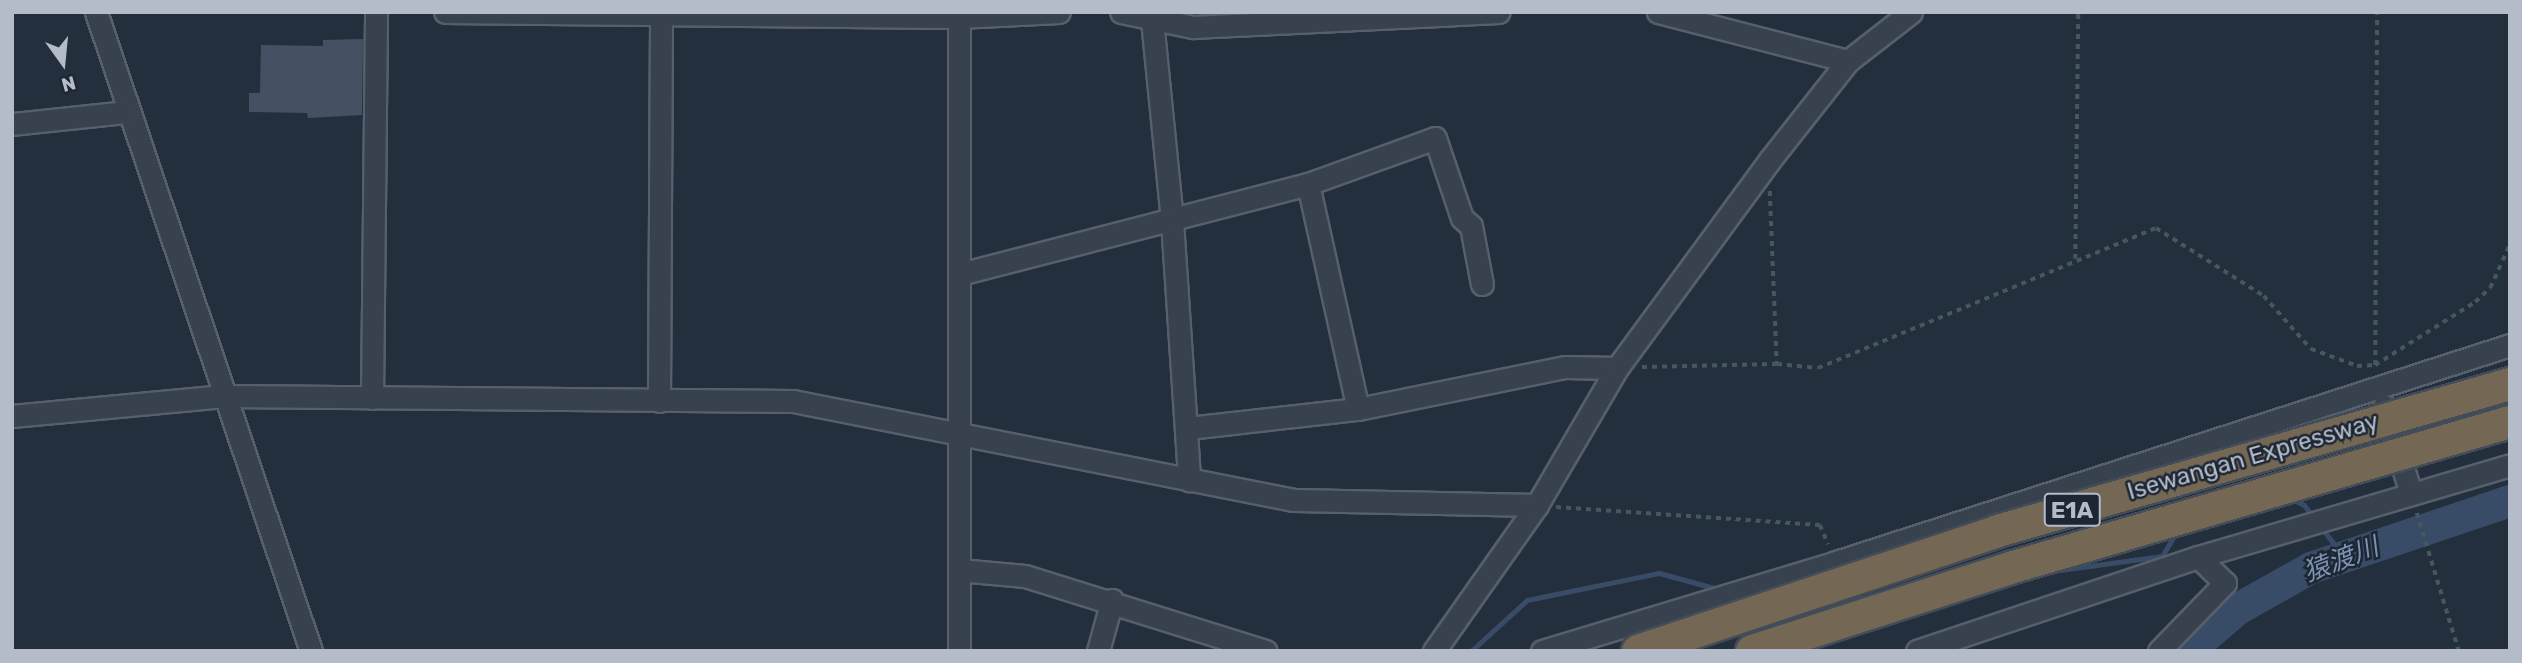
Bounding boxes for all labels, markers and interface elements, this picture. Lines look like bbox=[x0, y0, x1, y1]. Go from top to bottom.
north arrow bbox=[28, 28, 98, 98]
text: N bbox=[59, 71, 78, 97]
street label: Isewangan Expressway bbox=[2124, 407, 2382, 507]
road number: E1A bbox=[2042, 490, 2102, 530]
water label: 猿渡川 bbox=[2299, 531, 2383, 589]

